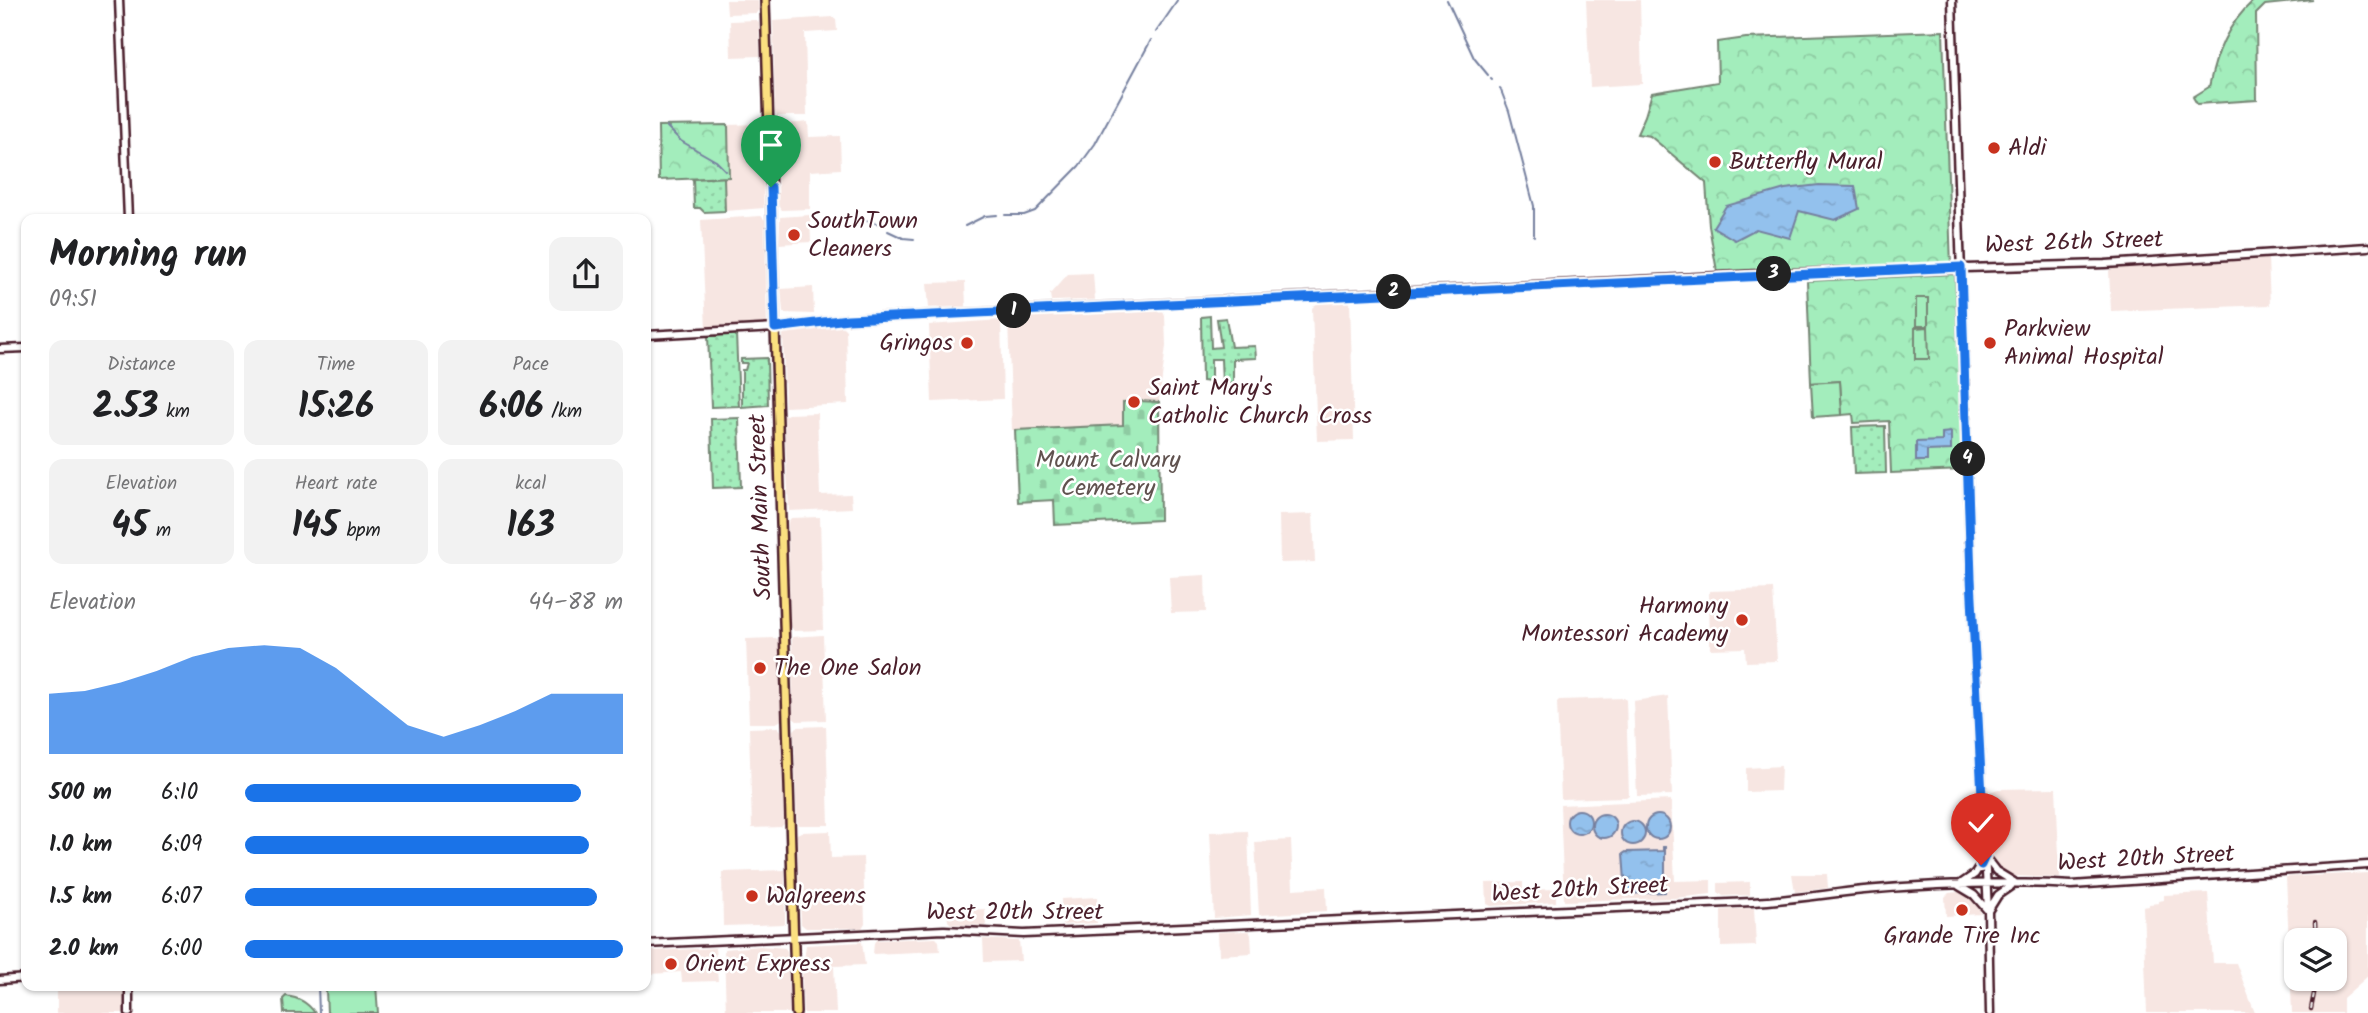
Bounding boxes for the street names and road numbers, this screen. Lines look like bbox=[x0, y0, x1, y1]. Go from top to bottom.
street label: West 26th Street bbox=[1984, 220, 2165, 266]
street label: South Main Street bbox=[738, 413, 784, 601]
street label: West 20th Street bbox=[2056, 835, 2236, 883]
street label: West 20th Street bbox=[1490, 866, 1670, 914]
street label: West 20th Street bbox=[926, 893, 1104, 932]

